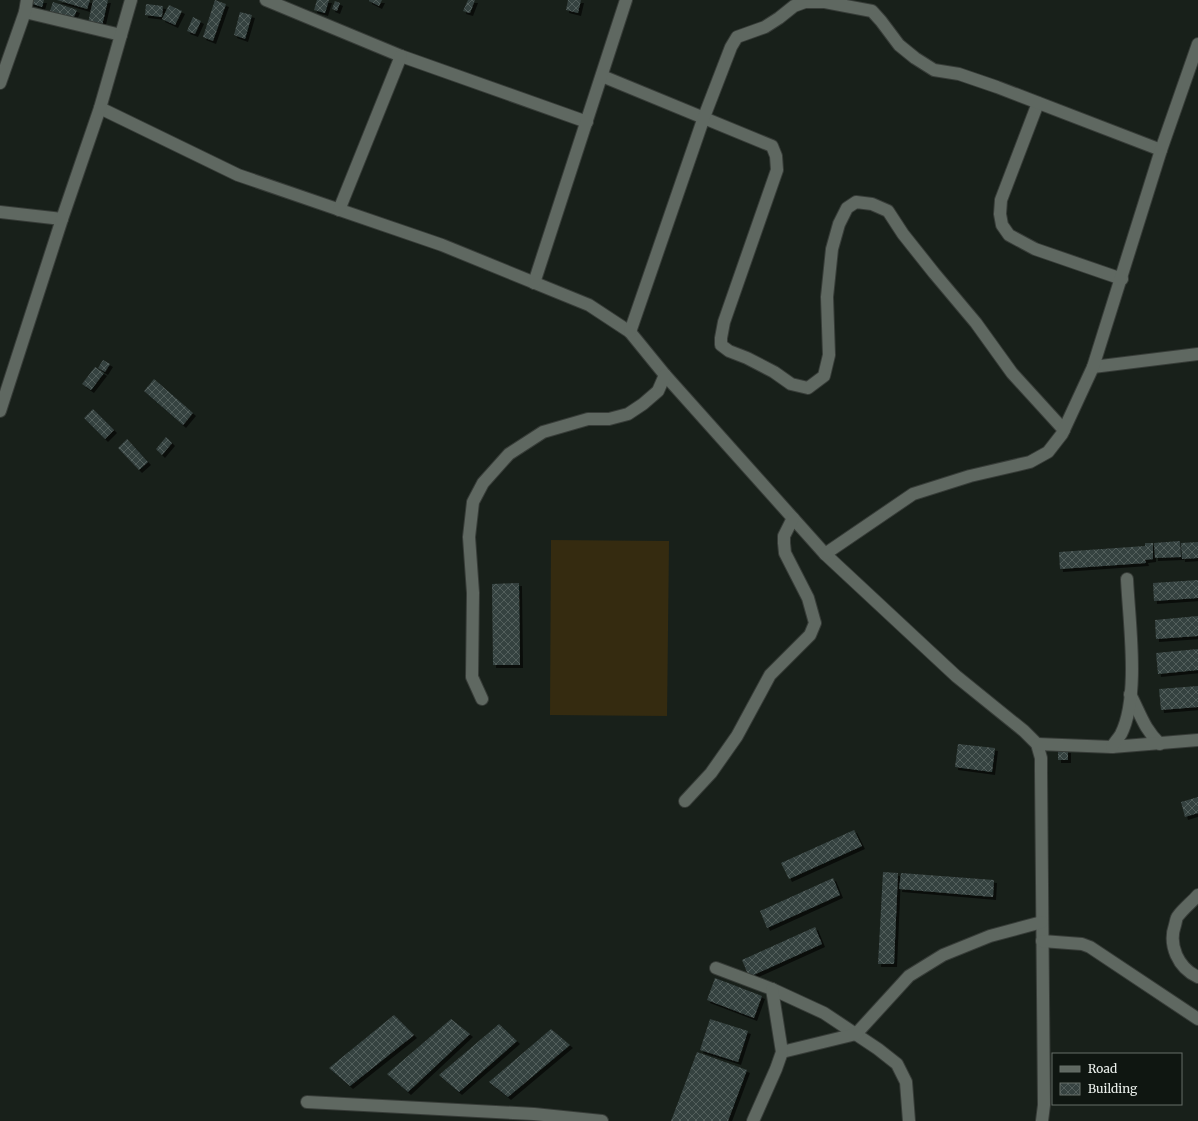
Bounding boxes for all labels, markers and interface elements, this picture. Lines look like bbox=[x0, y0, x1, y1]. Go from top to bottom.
legend bbox=[1052, 1053, 1182, 1105]
text: Road bbox=[1088, 1061, 1117, 1076]
text: Building bbox=[1088, 1081, 1138, 1096]

